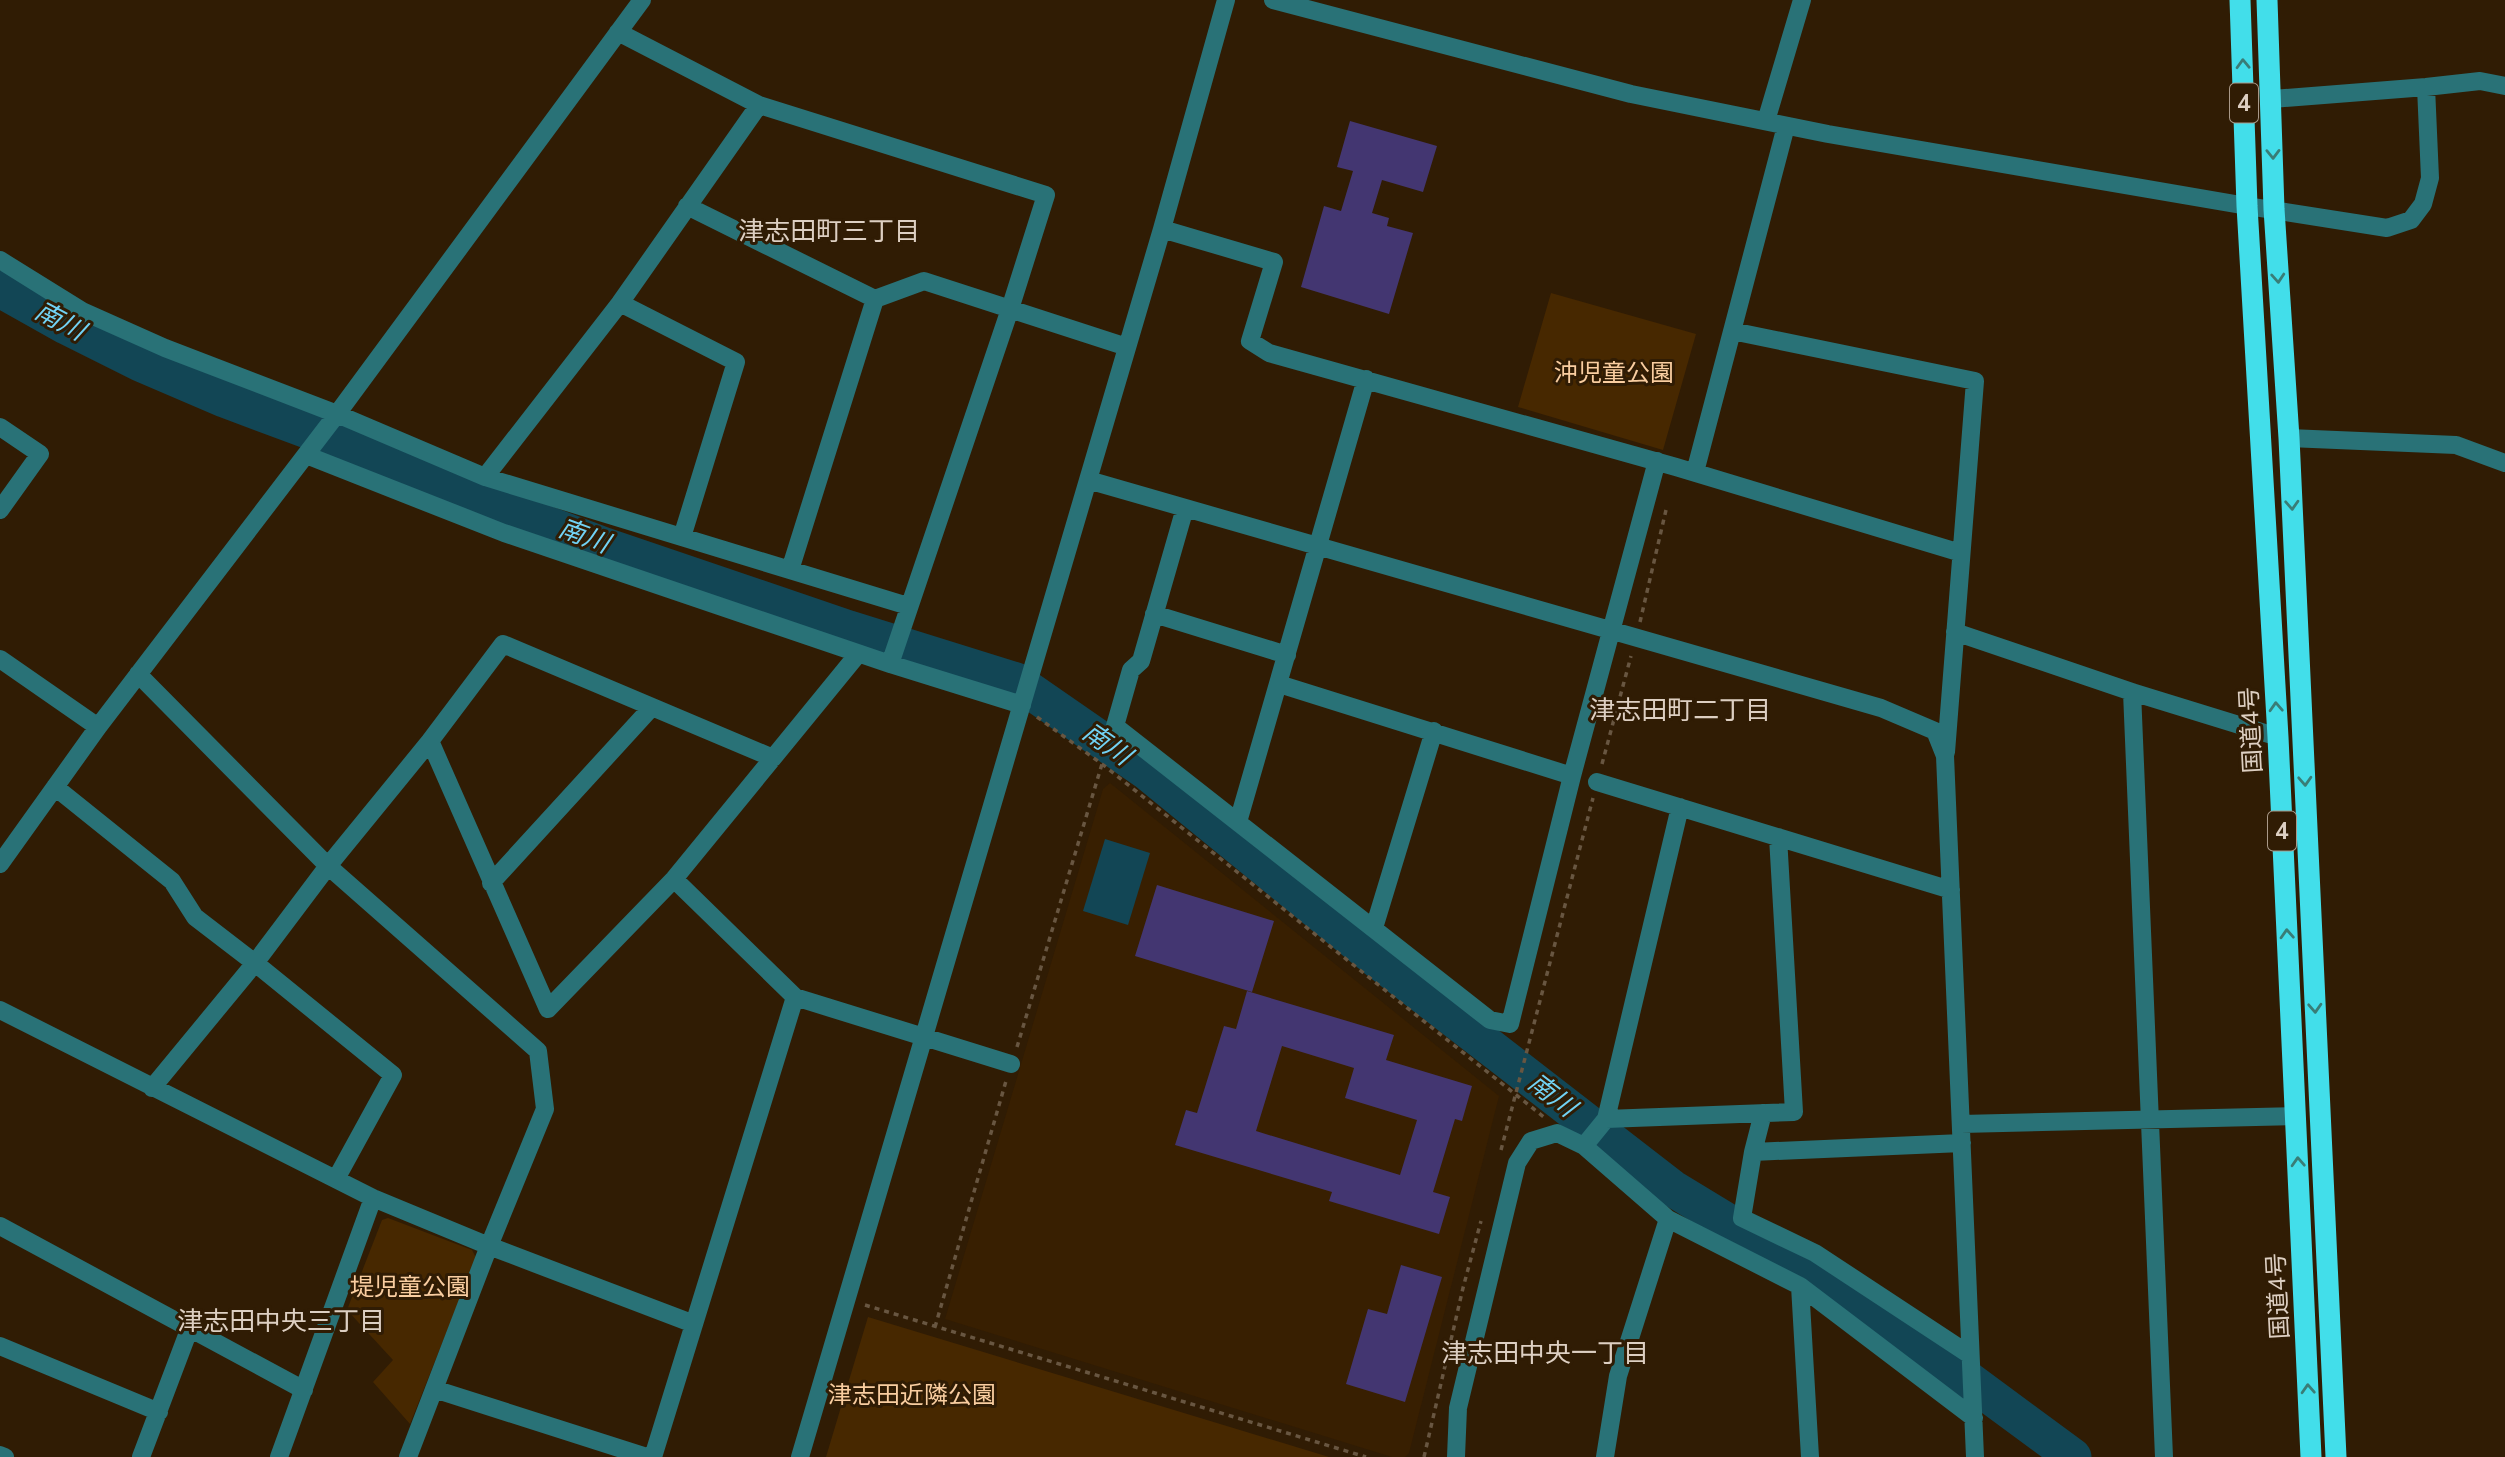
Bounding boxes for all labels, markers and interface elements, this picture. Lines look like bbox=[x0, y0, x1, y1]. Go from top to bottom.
one-way arrow bbox=[2235, 59, 2250, 70]
road number: 4 bbox=[2230, 83, 2258, 122]
one-way arrow bbox=[2265, 149, 2280, 160]
district label: 津志田町三丁目 bbox=[738, 214, 920, 249]
one-way arrow bbox=[2270, 272, 2285, 283]
water label: 南川 bbox=[29, 293, 94, 350]
park label: 沖児童公園 bbox=[1554, 357, 1674, 389]
one-way arrow bbox=[2284, 499, 2299, 510]
water label: 南川 bbox=[554, 511, 617, 562]
street label: 国道4号 bbox=[2233, 686, 2269, 774]
district label: 津志田町二丁目 bbox=[1589, 693, 1771, 728]
one-way arrow bbox=[2269, 701, 2284, 712]
water label: 南川 bbox=[1076, 715, 1141, 775]
one-way arrow bbox=[2297, 776, 2312, 787]
road number: 4 bbox=[2268, 811, 2296, 850]
one-way arrow bbox=[2280, 929, 2295, 940]
one-way arrow bbox=[2307, 1003, 2322, 1014]
water label: 南川 bbox=[1521, 1065, 1586, 1127]
one-way arrow bbox=[2290, 1156, 2305, 1167]
street label: 国道4号 bbox=[2260, 1252, 2296, 1340]
park label: 堤児童公園 bbox=[350, 1271, 470, 1303]
district label: 津志田中央三丁目 bbox=[177, 1304, 385, 1339]
district label: 津志田中央一丁目 bbox=[1441, 1336, 1649, 1371]
park label: 津志田近隣公園 bbox=[828, 1379, 996, 1411]
one-way arrow bbox=[2301, 1383, 2316, 1394]

